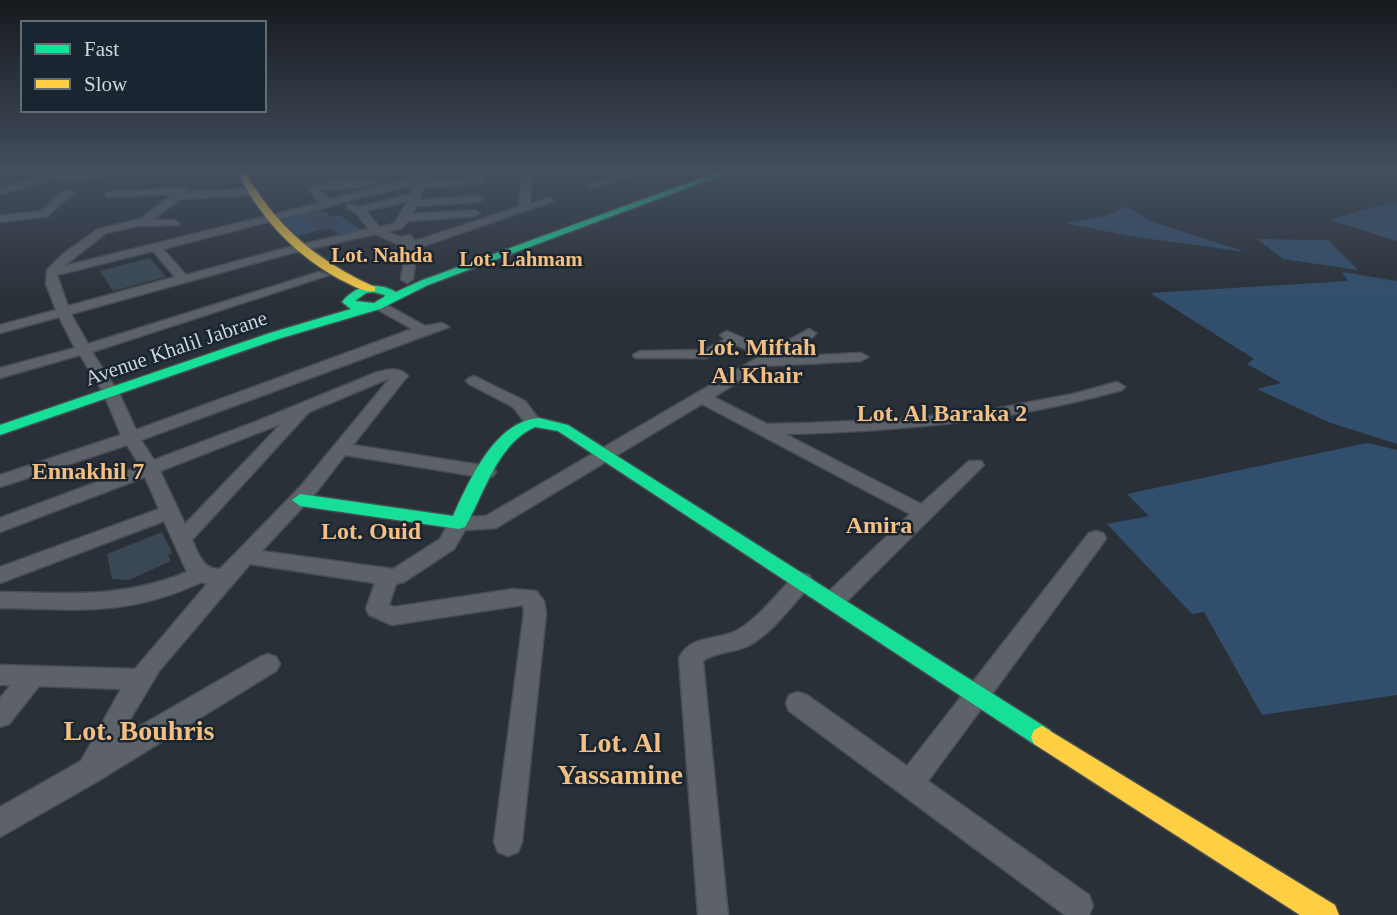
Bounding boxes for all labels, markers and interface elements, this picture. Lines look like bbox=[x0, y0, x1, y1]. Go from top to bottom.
legend bbox=[21, 21, 266, 112]
text: Fast bbox=[84, 37, 119, 61]
text: Slow bbox=[84, 72, 128, 96]
district label: Lot. Nahda bbox=[331, 243, 433, 267]
district label: Lot. Lahmam bbox=[459, 247, 583, 271]
street label: Avenue Khalil Jabrane bbox=[82, 306, 270, 390]
district label: Lot. Miftah Al Khair bbox=[698, 334, 816, 388]
district label: Lot. Al Baraka 2 bbox=[857, 400, 1027, 426]
district label: Ennakhil 7 bbox=[32, 458, 144, 484]
district label: Amira bbox=[846, 512, 912, 538]
district label: Lot. Ouid bbox=[321, 518, 422, 544]
district label: Lot. Bouhris bbox=[64, 715, 215, 746]
district label: Lot. Al Yassamine bbox=[557, 727, 683, 790]

